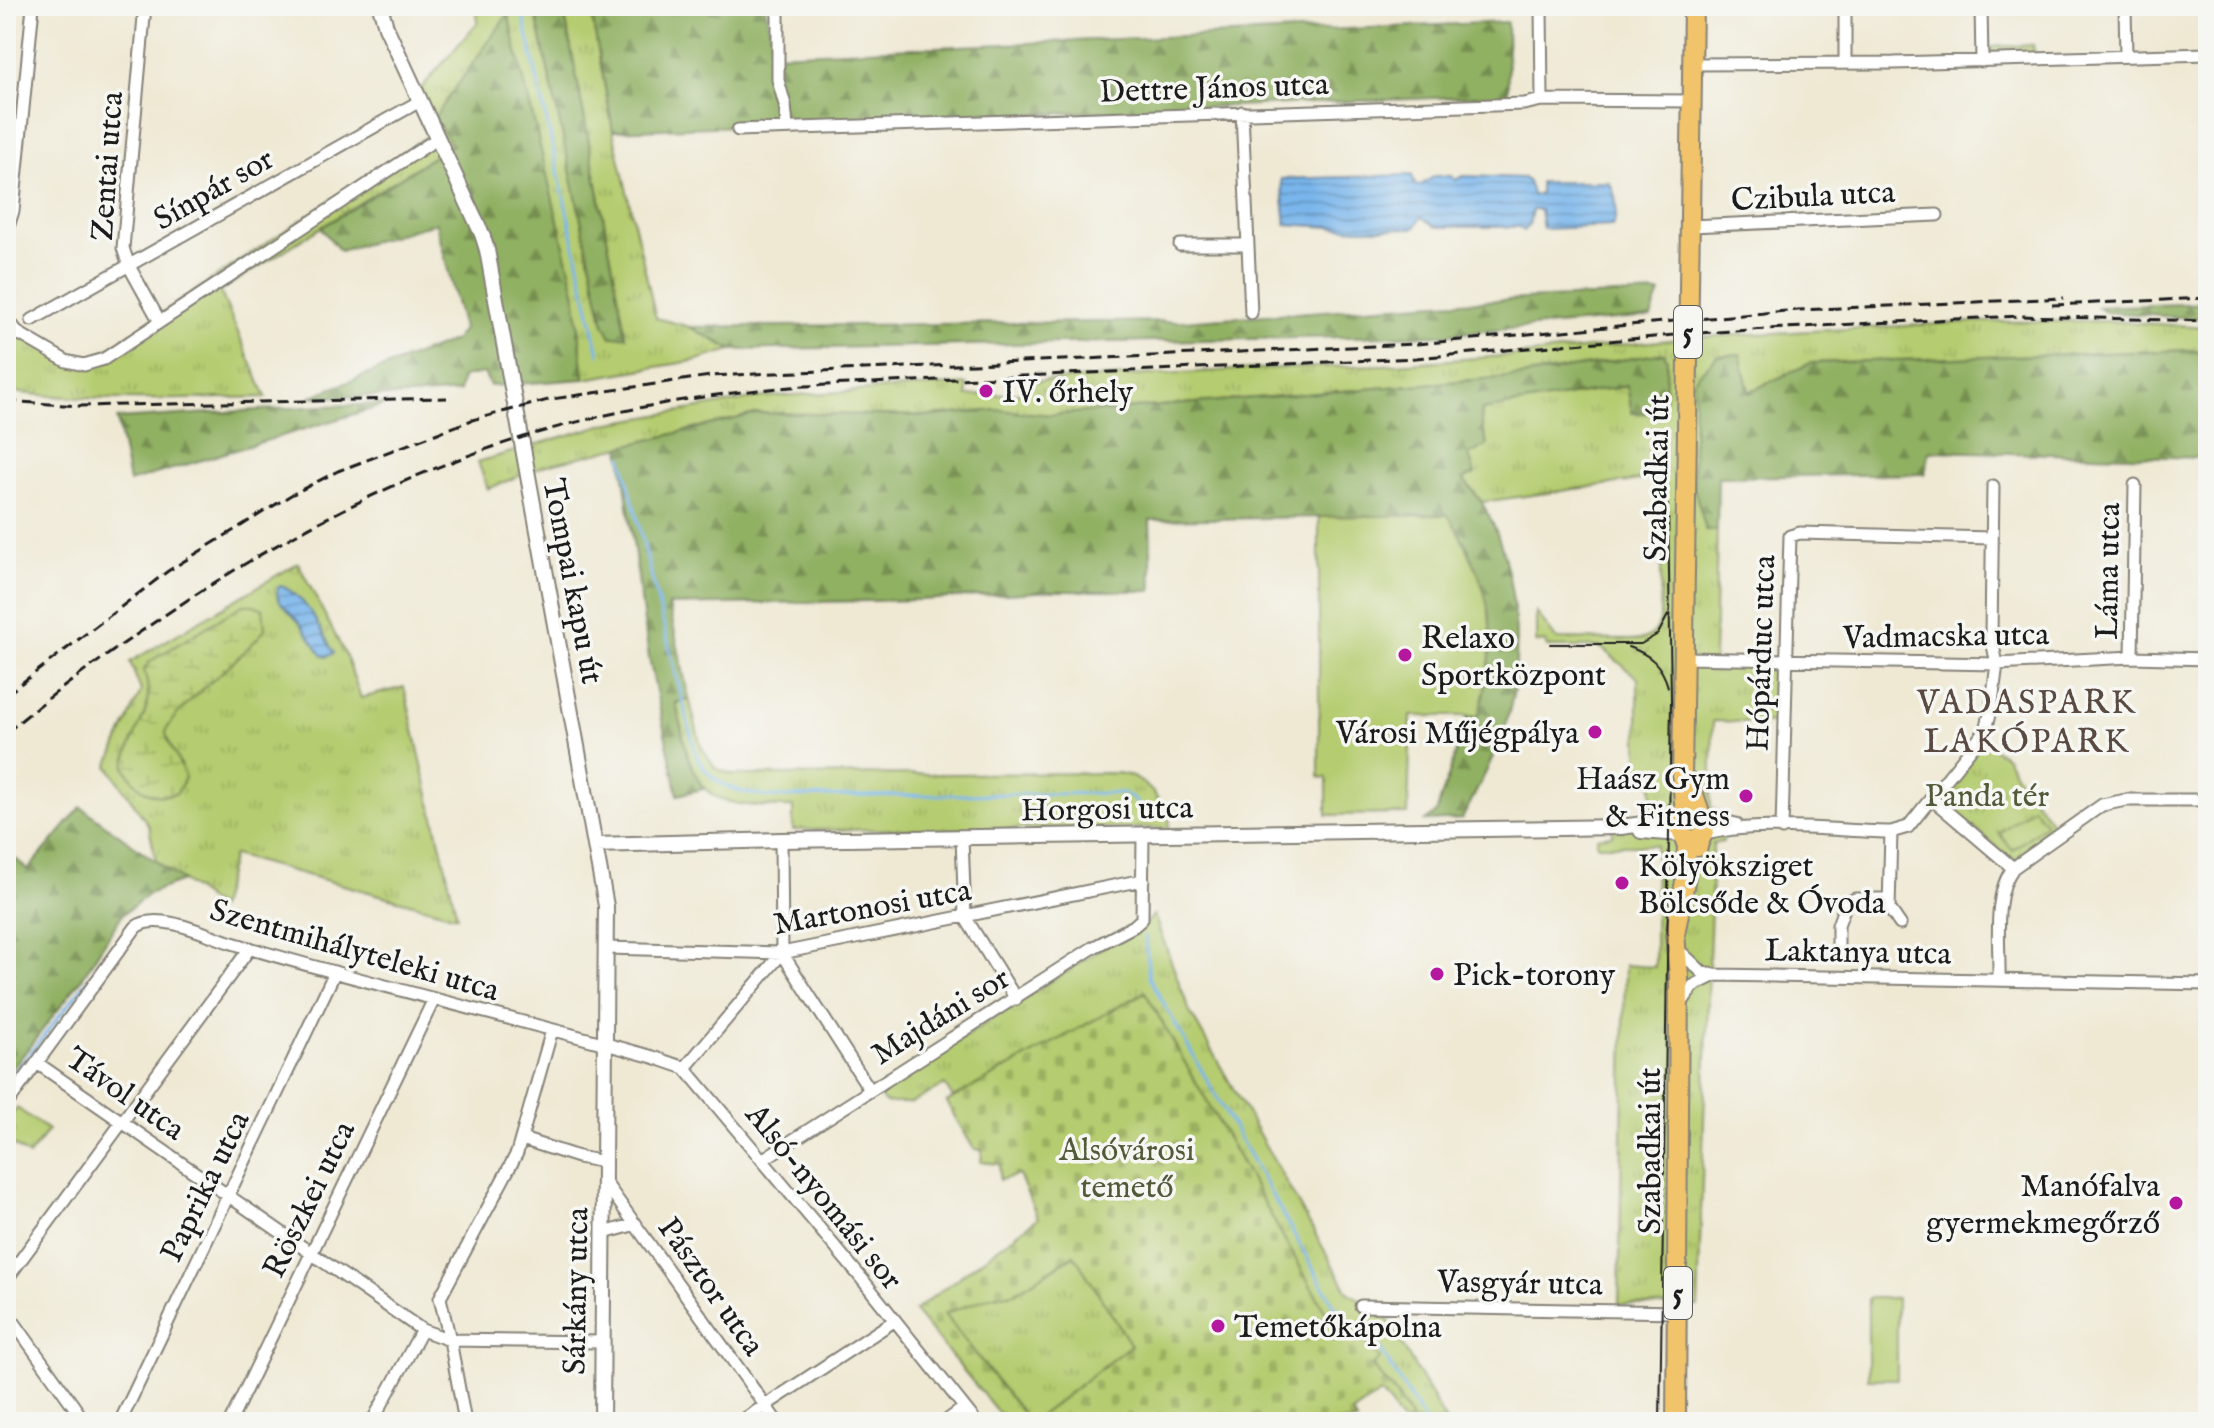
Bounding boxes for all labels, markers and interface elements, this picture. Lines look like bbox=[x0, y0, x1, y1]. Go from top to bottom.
street label: Dettre János utca bbox=[1099, 65, 1330, 114]
street label: Zentai utca bbox=[83, 90, 134, 242]
street label: Sínpár sor bbox=[147, 139, 282, 241]
street label: Czibula utca bbox=[1730, 173, 1896, 222]
road number: 5 bbox=[1674, 306, 1702, 358]
place label: IV. őrhely bbox=[1002, 373, 1134, 414]
marker: IV. őrhely bbox=[977, 382, 995, 400]
street label: Szabadkai út bbox=[1637, 394, 1680, 562]
street label: Tompai kapu út bbox=[532, 475, 612, 688]
street label: Láma utca bbox=[2088, 502, 2131, 640]
street label: Hópárduc utca bbox=[1739, 554, 1786, 752]
street label: Vadmacska utca bbox=[1842, 615, 2050, 660]
place label: Relaxo Sportközpont bbox=[1421, 619, 1606, 697]
marker: Relaxo Sportközpont bbox=[1396, 646, 1414, 664]
district label: VADASPARK LAKÓPARK bbox=[1916, 682, 2137, 764]
place label: Városi Műjégpálya bbox=[1335, 714, 1579, 755]
marker: Városi Műjégpálya bbox=[1586, 723, 1604, 741]
place label: Haász Gym & Fitness bbox=[1576, 760, 1730, 838]
park label: Panda tér bbox=[1925, 777, 2049, 818]
marker: Haász Gym & Fitness bbox=[1737, 787, 1755, 805]
street label: Horgosi utca bbox=[1021, 788, 1194, 833]
place label: Kölyöksziget Bölcsőde & Óvoda bbox=[1638, 847, 1886, 925]
street label: Martonosi utca bbox=[770, 871, 975, 946]
marker: Kölyöksziget Bölcsőde & Óvoda bbox=[1613, 874, 1631, 892]
street label: Szentmihályteleki utca bbox=[205, 891, 504, 1012]
street label: Laktanya utca bbox=[1764, 931, 1952, 976]
place label: Pick-torony bbox=[1453, 956, 1615, 997]
street label: Majdáni sor bbox=[865, 958, 1018, 1076]
marker: Pick-torony bbox=[1428, 965, 1446, 983]
street label: Távol utca bbox=[57, 1039, 192, 1151]
street label: Szabadkai út bbox=[1631, 1067, 1672, 1235]
street label: Alsó-nyomási sor bbox=[735, 1095, 911, 1299]
street label: Paprika utca bbox=[152, 1105, 260, 1269]
street label: Röszkei utca bbox=[255, 1115, 366, 1285]
park label: Alsóvárosi temető bbox=[1058, 1131, 1195, 1209]
place label: Manófalva gyermekmegőrző bbox=[1926, 1167, 2160, 1245]
marker: Manófalva gyermekmegőrző bbox=[2167, 1194, 2185, 1212]
street label: Sárkány utca bbox=[556, 1207, 599, 1375]
street label: Pásztor utca bbox=[647, 1210, 773, 1365]
street label: Vasgyár utca bbox=[1436, 1263, 1603, 1306]
road number: 5 bbox=[1664, 1267, 1692, 1319]
place label: Temetőkápolna bbox=[1234, 1308, 1442, 1349]
marker: Temetőkápolna bbox=[1209, 1317, 1227, 1335]

